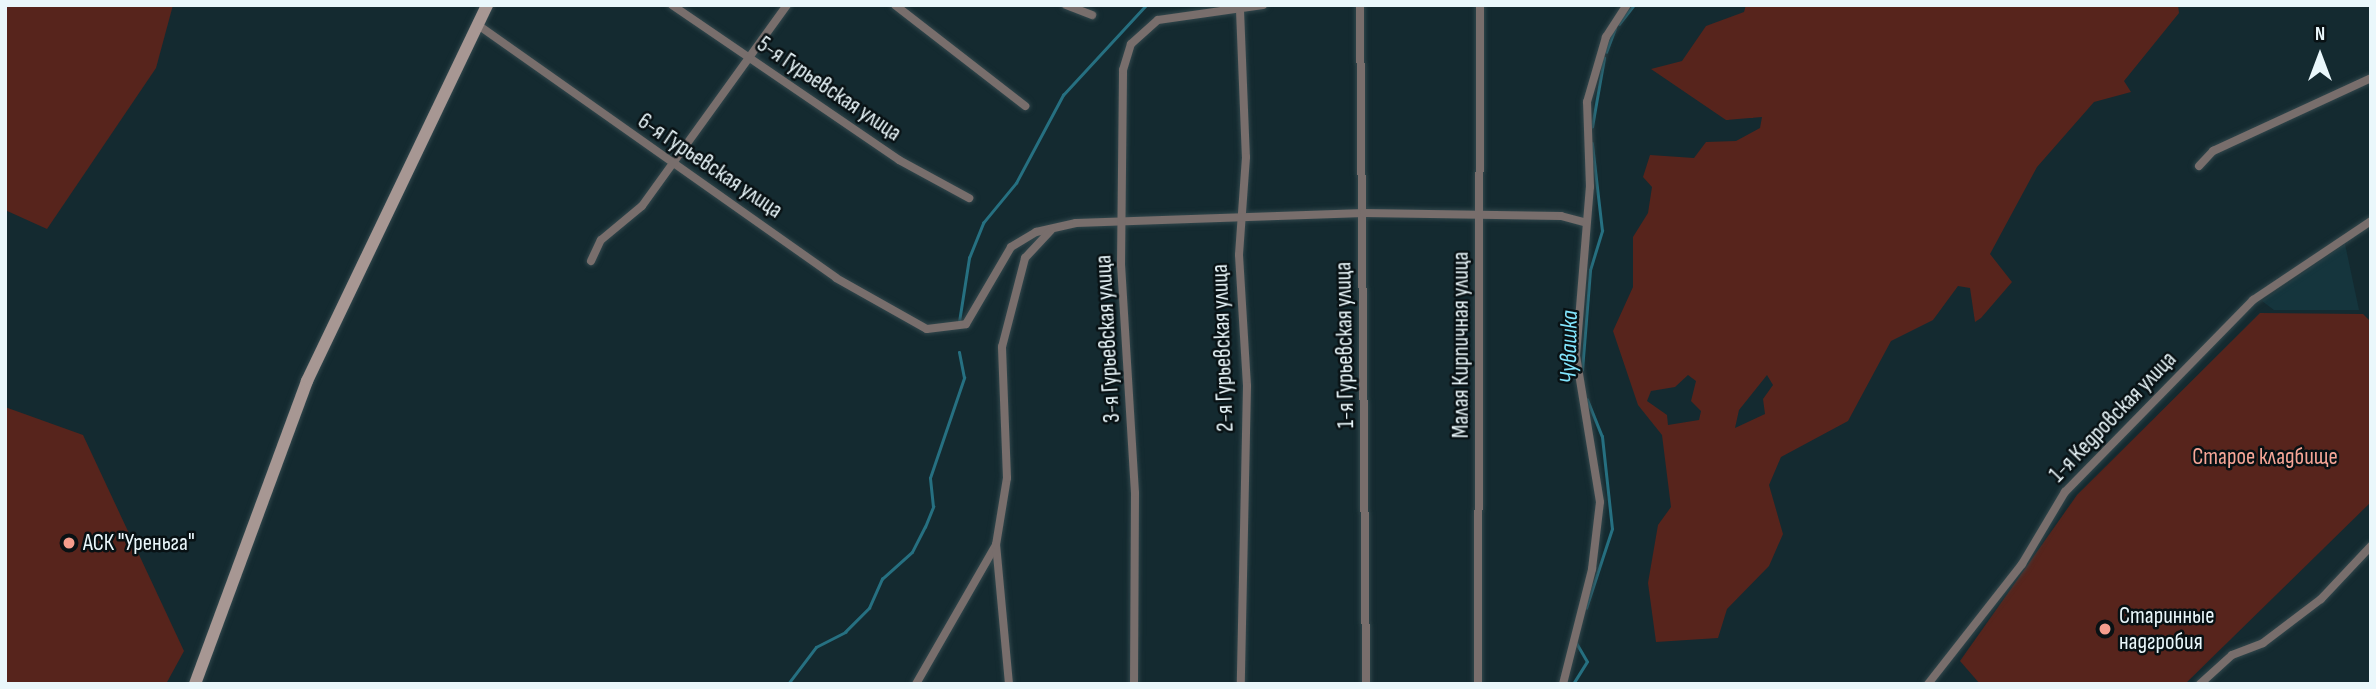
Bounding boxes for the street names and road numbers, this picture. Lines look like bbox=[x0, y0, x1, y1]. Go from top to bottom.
street label: 5-я Гурьевская улица bbox=[752, 31, 906, 147]
street label: 6-я Гурьевская улица bbox=[632, 107, 788, 225]
street label: Малая Кирпичная улица bbox=[1447, 252, 1475, 438]
street label: 3-я Гурьевская улица bbox=[1090, 254, 1126, 424]
street label: 1-я Гурьевская улица bbox=[1330, 262, 1360, 428]
street label: 2-я Гурьевская улица bbox=[1206, 264, 1240, 432]
street label: 1-я Кедровская улица bbox=[2044, 346, 2182, 488]

